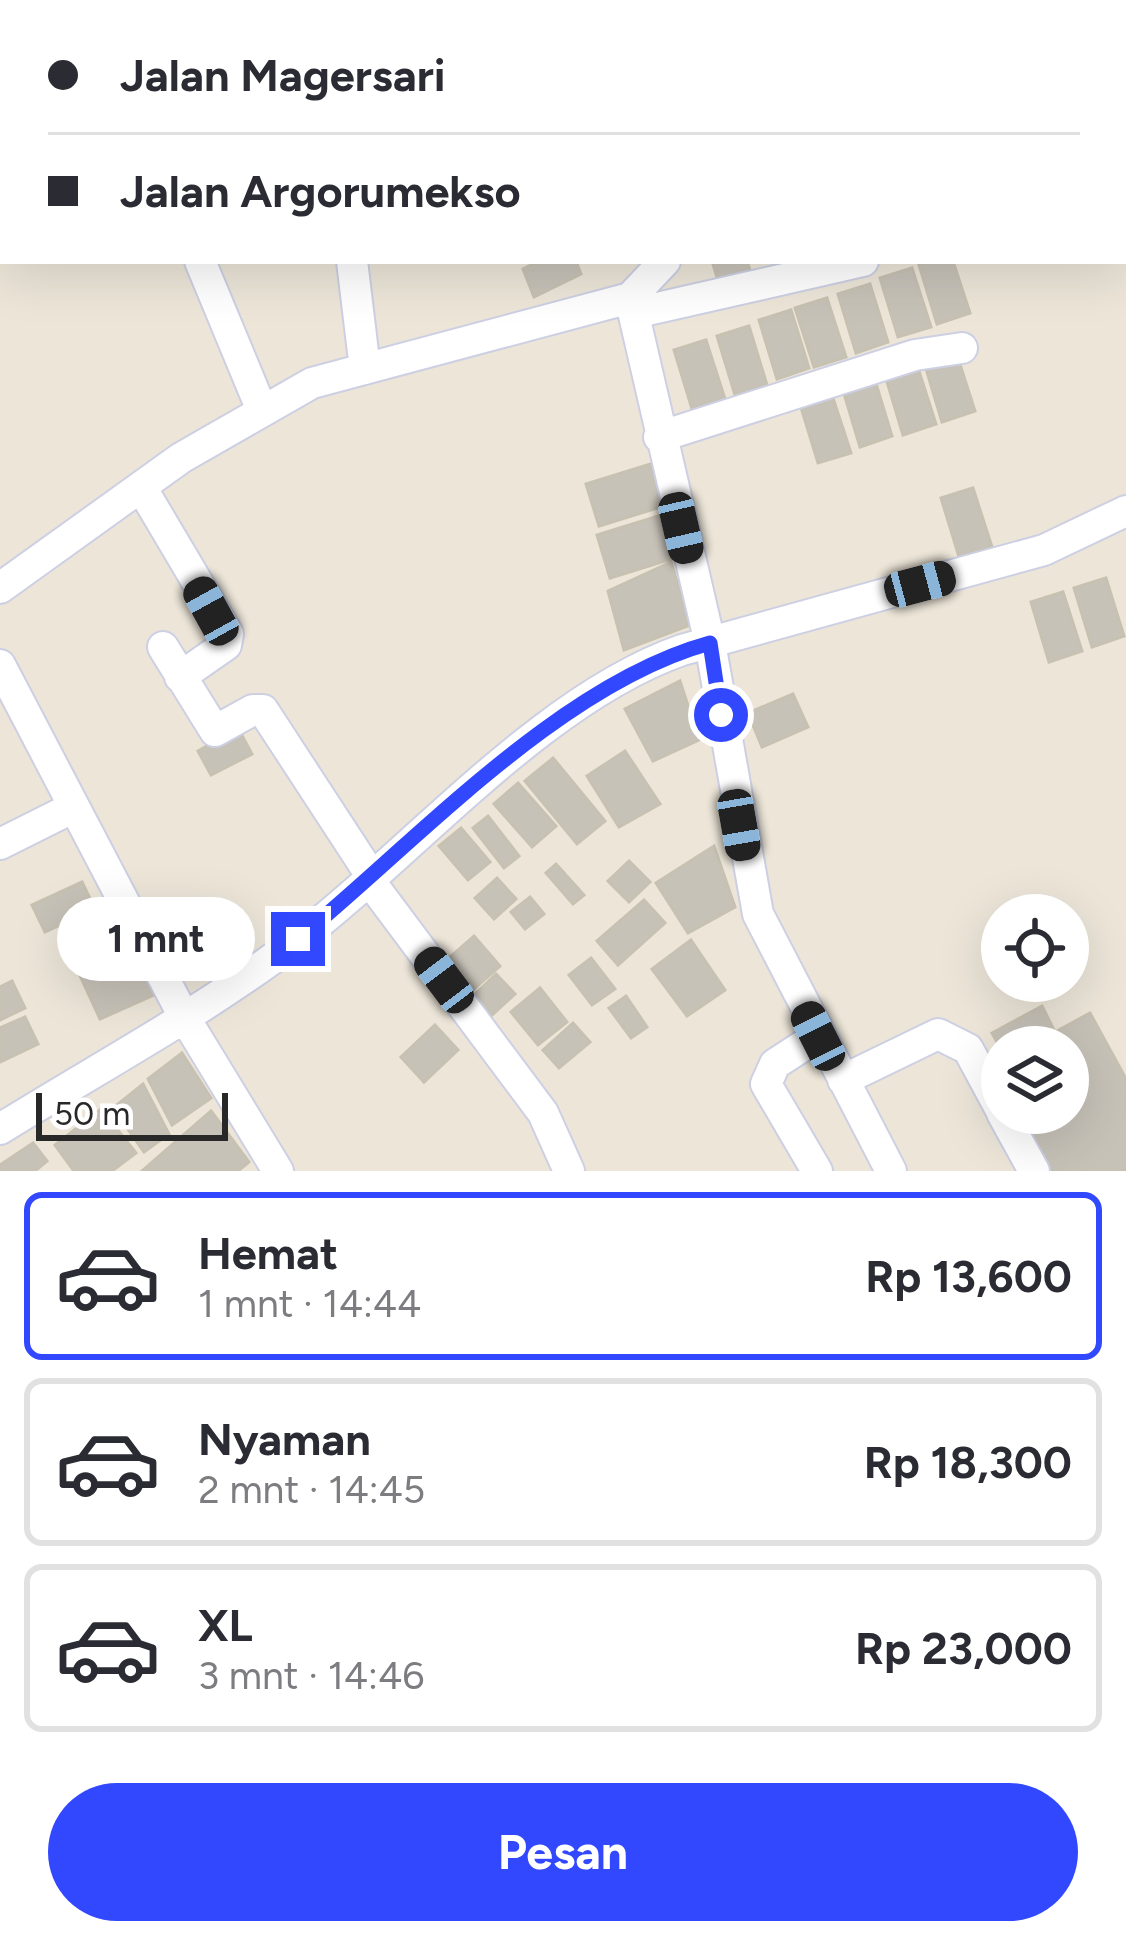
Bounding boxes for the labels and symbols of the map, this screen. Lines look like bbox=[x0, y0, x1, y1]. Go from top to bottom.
car bbox=[655, 489, 707, 567]
car bbox=[881, 557, 959, 611]
car bbox=[178, 571, 244, 651]
route start bbox=[694, 688, 748, 742]
car bbox=[715, 786, 763, 864]
callout: 1 mnt bbox=[58, 897, 256, 981]
route end bbox=[271, 912, 325, 966]
car bbox=[408, 940, 480, 1020]
car bbox=[786, 996, 850, 1076]
scale bar bbox=[36, 1087, 228, 1140]

